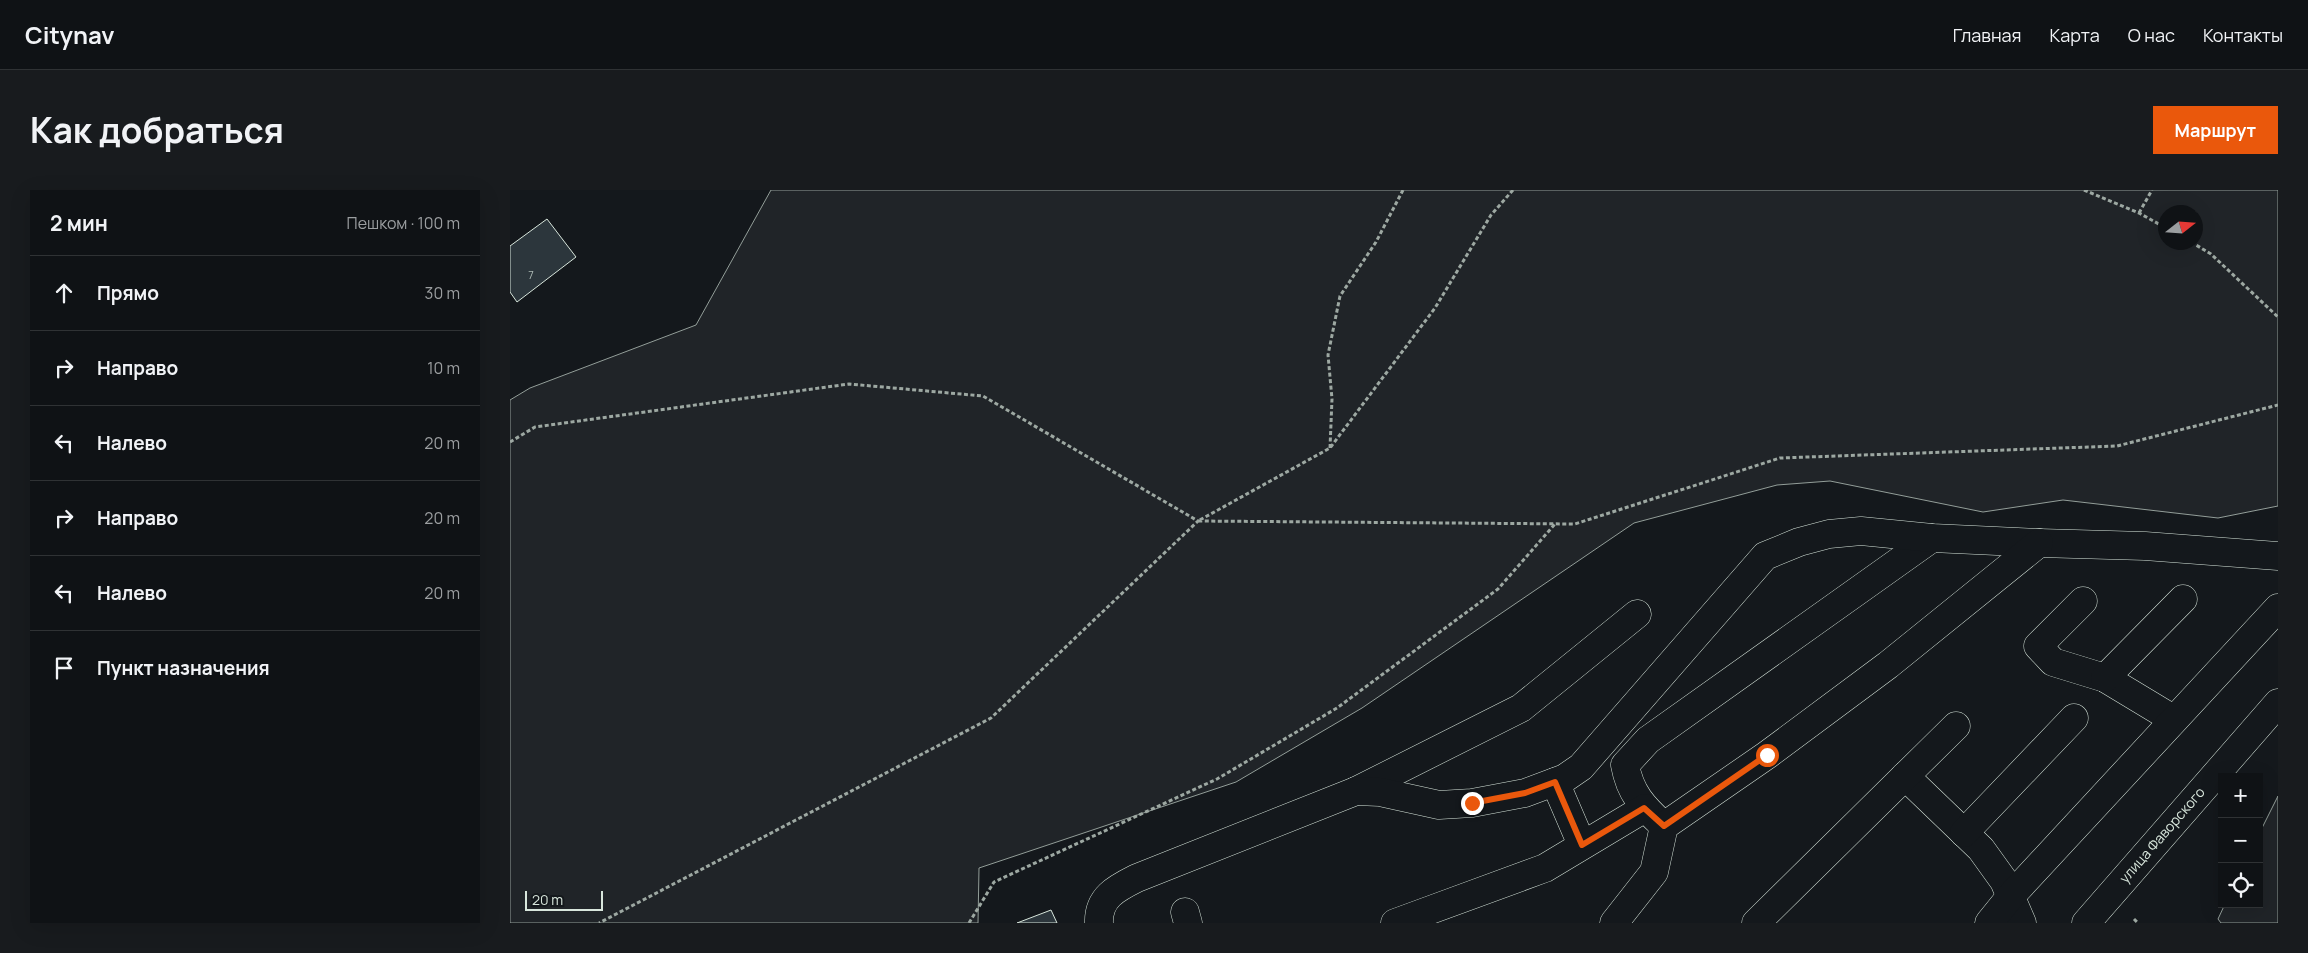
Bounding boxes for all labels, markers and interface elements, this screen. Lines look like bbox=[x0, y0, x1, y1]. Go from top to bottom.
text: Citynav bbox=[25, 18, 115, 51]
text: Главная bbox=[1953, 23, 2022, 47]
text: Карта bbox=[2050, 23, 2100, 47]
text: О нас bbox=[2128, 23, 2175, 47]
text: Контакты bbox=[2203, 23, 2283, 47]
text: Как добраться bbox=[30, 106, 284, 154]
button: Маршрут bbox=[2153, 106, 2278, 154]
north arrow bbox=[2158, 205, 2203, 250]
text: 2 мин bbox=[50, 209, 108, 237]
text: Пешком · 100 m bbox=[347, 212, 460, 234]
house number: 7 bbox=[528, 267, 534, 282]
icon: ahead bbox=[50, 279, 78, 307]
text: Прямо bbox=[97, 280, 159, 306]
text: 30 m bbox=[425, 282, 460, 304]
icon: right bbox=[50, 354, 78, 382]
text: Направо bbox=[97, 355, 178, 381]
text: 10 m bbox=[427, 357, 460, 379]
icon: left bbox=[50, 429, 78, 457]
text: Налево bbox=[97, 430, 167, 456]
text: 20 m bbox=[424, 432, 460, 454]
icon: right bbox=[50, 504, 78, 532]
text: Направо bbox=[97, 505, 178, 531]
text: 20 m bbox=[424, 507, 460, 529]
icon: left bbox=[50, 579, 78, 607]
text: Налево bbox=[97, 580, 167, 606]
text: 20 m bbox=[424, 582, 460, 604]
icon: arrive bbox=[50, 654, 78, 682]
text: Пункт назначения bbox=[97, 655, 270, 681]
route start bbox=[1756, 744, 1779, 767]
map controls bbox=[2218, 773, 2263, 908]
button: + bbox=[2218, 773, 2263, 818]
street label: улица Фаворского bbox=[2115, 783, 2209, 887]
route end bbox=[1461, 792, 1484, 815]
button: − bbox=[2218, 818, 2263, 863]
button: locate bbox=[2218, 863, 2263, 908]
scale bar bbox=[525, 888, 602, 911]
text: 20 m bbox=[532, 890, 563, 909]

